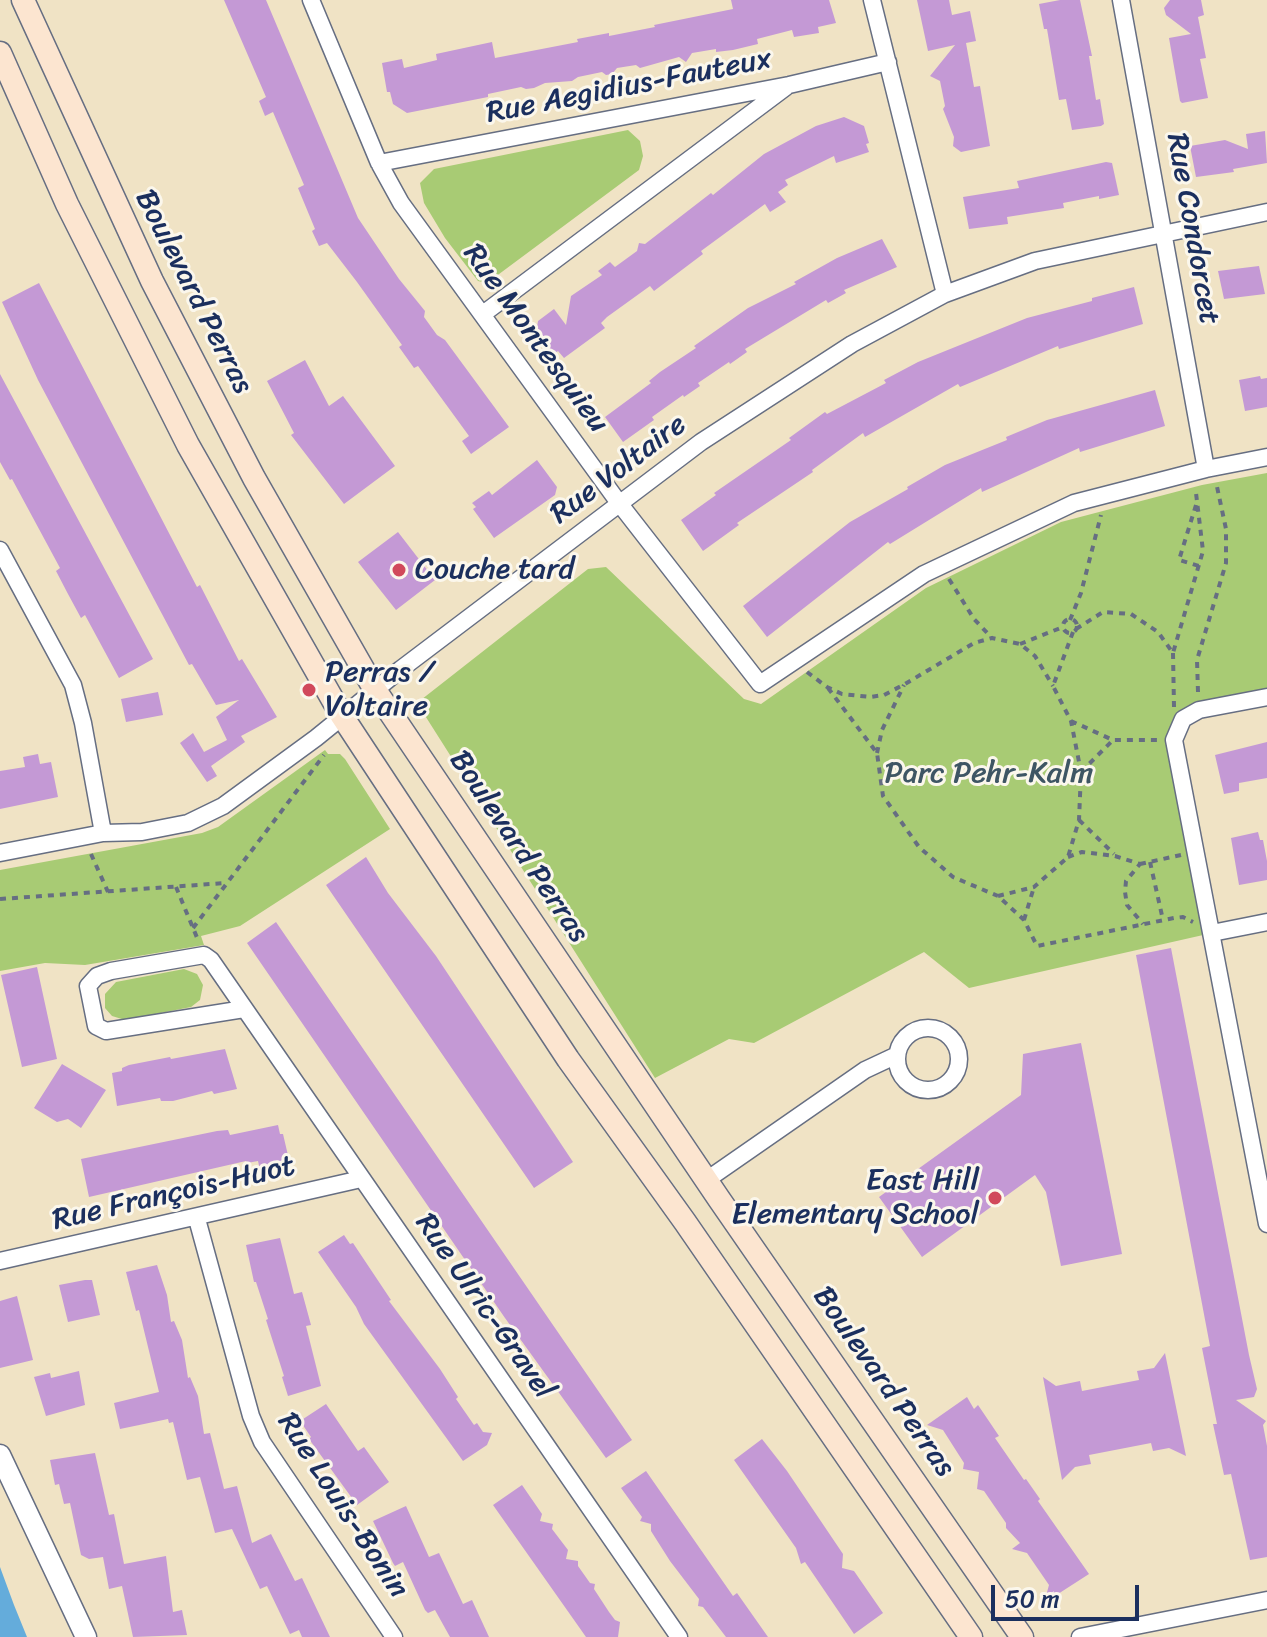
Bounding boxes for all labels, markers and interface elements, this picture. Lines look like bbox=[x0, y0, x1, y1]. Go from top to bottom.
street label: Rue Aegidius-Fauteux bbox=[483, 42, 775, 132]
street label: Rue Condorcet bbox=[1157, 131, 1227, 327]
street label: Boulevard Perras bbox=[126, 184, 260, 400]
street label: Rue Montesquieu bbox=[454, 238, 616, 440]
street label: Rue Voltaire bbox=[544, 407, 694, 533]
place label: Couche tard bbox=[415, 552, 574, 588]
marker: Couche tard bbox=[390, 561, 408, 579]
place label: Perras / Voltaire bbox=[325, 655, 433, 726]
marker: Perras / Voltaire bbox=[300, 681, 318, 699]
street label: Boulevard Perras bbox=[441, 744, 595, 950]
park label: Parc Pehr-Kalm bbox=[885, 756, 1093, 792]
street label: Rue François-Huot bbox=[49, 1149, 299, 1239]
place label: East Hill Elementary School bbox=[731, 1163, 979, 1234]
marker: East Hill Elementary School bbox=[986, 1189, 1004, 1207]
street label: Rue Ulric-Gravel bbox=[407, 1207, 561, 1407]
street label: Boulevard Perras bbox=[804, 1280, 962, 1484]
street label: Rue Louis-Bonin bbox=[269, 1407, 415, 1605]
scale bar bbox=[995, 1569, 1143, 1619]
text: 50 m bbox=[1005, 1578, 1060, 1620]

